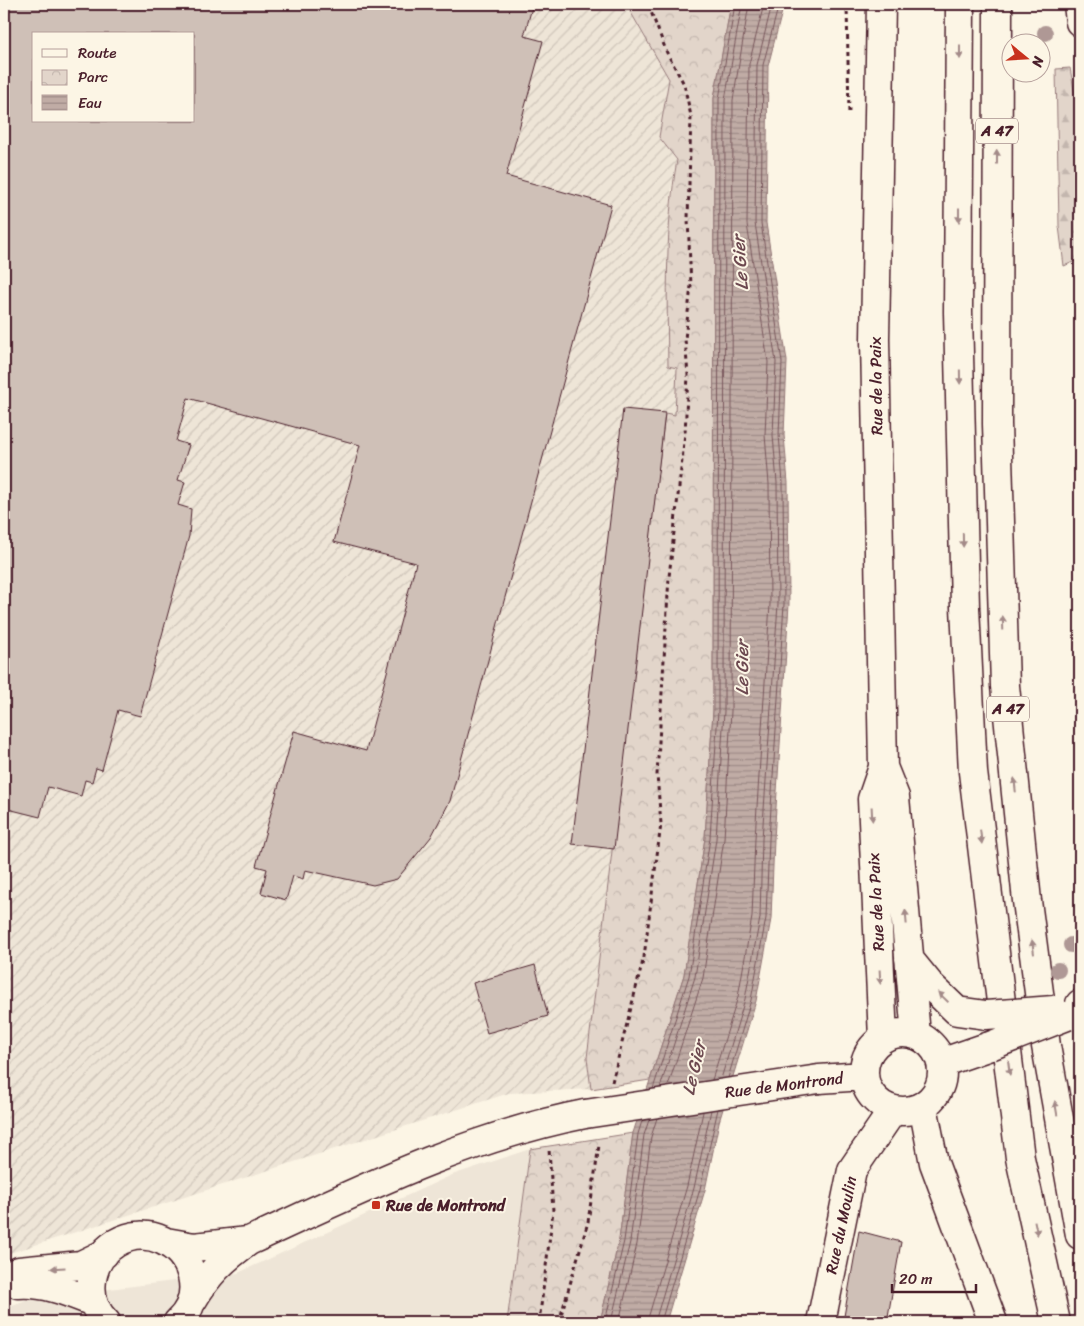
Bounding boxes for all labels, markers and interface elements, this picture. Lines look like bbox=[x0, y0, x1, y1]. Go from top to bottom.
legend bbox=[32, 32, 195, 122]
north arrow bbox=[1002, 32, 1052, 82]
text: Route bbox=[78, 40, 117, 66]
one-way arrow bbox=[956, 45, 964, 61]
text: N bbox=[1024, 52, 1052, 71]
text: Parc bbox=[78, 64, 108, 90]
text: Eau bbox=[78, 90, 102, 116]
road number: A 47 bbox=[976, 118, 1018, 144]
one-way arrow bbox=[993, 149, 1001, 165]
one-way arrow bbox=[955, 207, 963, 223]
water label: Le Gier bbox=[722, 231, 758, 291]
street label: Rue de la Paix bbox=[861, 336, 891, 435]
one-way arrow bbox=[956, 370, 964, 386]
one-way arrow bbox=[960, 532, 968, 548]
one-way arrow bbox=[999, 615, 1007, 631]
water label: Le Gier bbox=[726, 637, 758, 695]
road number: A 47 bbox=[987, 696, 1029, 722]
one-way arrow bbox=[1011, 777, 1019, 793]
one-way arrow bbox=[869, 806, 877, 822]
one-way arrow bbox=[977, 830, 985, 846]
street label: Rue de la Paix bbox=[859, 851, 893, 952]
one-way arrow bbox=[901, 908, 909, 924]
one-way arrow bbox=[1029, 939, 1037, 955]
one-way arrow bbox=[876, 969, 884, 985]
one-way arrow bbox=[937, 992, 949, 1004]
water label: Le Gier bbox=[672, 1034, 717, 1098]
one-way arrow bbox=[1006, 1060, 1014, 1076]
street label: Rue de Montrond bbox=[723, 1063, 846, 1107]
one-way arrow bbox=[1052, 1099, 1060, 1115]
street label: Rue du Moulin bbox=[816, 1173, 866, 1277]
place label: Rue de Montrond bbox=[385, 1191, 507, 1220]
marker: Rue de Montrond bbox=[370, 1199, 382, 1211]
one-way arrow bbox=[1032, 1221, 1040, 1236]
scale bar bbox=[892, 1261, 975, 1293]
one-way arrow bbox=[49, 1264, 65, 1272]
text: 20 m bbox=[899, 1266, 933, 1292]

